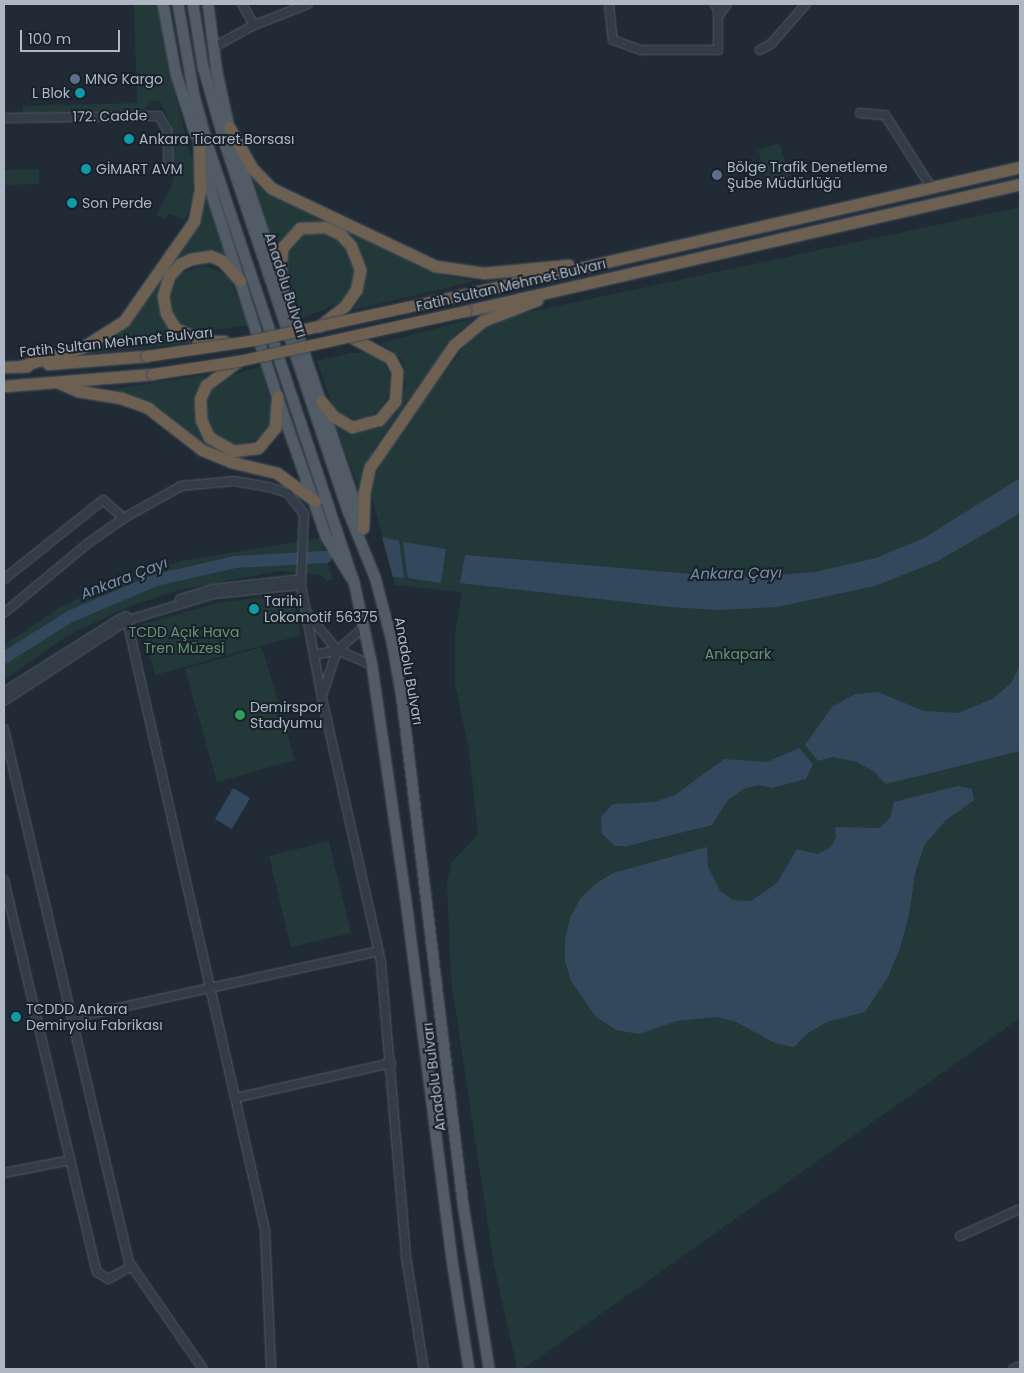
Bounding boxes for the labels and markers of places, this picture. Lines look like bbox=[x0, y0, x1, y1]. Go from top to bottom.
place label: MNG Kargo bbox=[85, 71, 163, 87]
marker: MNG Kargo bbox=[69, 73, 81, 85]
place label: L Blok bbox=[32, 85, 70, 101]
marker: L Blok bbox=[74, 87, 86, 99]
place label: Ankara Ticaret Borsası bbox=[139, 131, 294, 147]
marker: Ankara Ticaret Borsası bbox=[123, 133, 135, 145]
place label: Bölge Trafik Denetleme Şube Müdürlüğü bbox=[727, 159, 888, 192]
place label: GİMART AVM bbox=[96, 161, 183, 177]
marker: GİMART AVM bbox=[80, 163, 92, 175]
marker: Bölge Trafik Denetleme Şube Müdürlüğü bbox=[711, 169, 723, 181]
place label: Son Perde bbox=[82, 195, 152, 211]
marker: Son Perde bbox=[66, 197, 78, 209]
place label: Tarihi Lokomotif 56375 bbox=[264, 593, 378, 626]
marker: Tarihi Lokomotif 56375 bbox=[248, 603, 260, 615]
place label: Demirspor Stadyumu bbox=[250, 699, 323, 732]
marker: Demirspor Stadyumu bbox=[234, 709, 246, 721]
place label: TCDDD Ankara Demiryolu Fabrikası bbox=[26, 1001, 163, 1034]
marker: TCDDD Ankara Demiryolu Fabrikası bbox=[10, 1011, 22, 1023]

